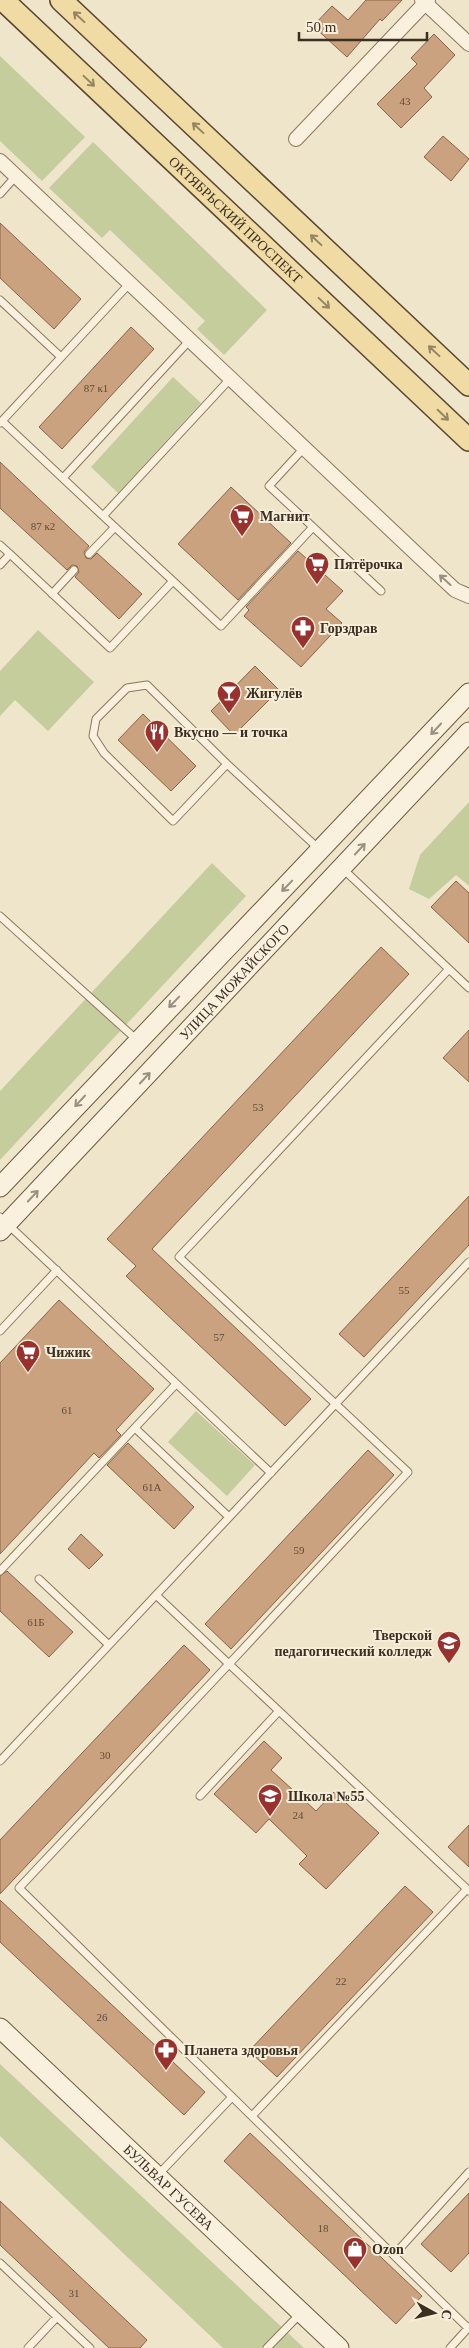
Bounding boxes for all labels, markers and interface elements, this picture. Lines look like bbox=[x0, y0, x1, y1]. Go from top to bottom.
scale bar bbox=[299, 10, 426, 42]
one-way arrow bbox=[73, 11, 85, 23]
text: 50 m bbox=[306, 19, 337, 35]
one-way arrow bbox=[83, 75, 96, 87]
house number: 43 bbox=[400, 95, 411, 107]
one-way arrow bbox=[191, 122, 204, 134]
street label: ОКТЯБРЬСКИЙ ПРОСПЕКТ bbox=[166, 153, 306, 286]
one-way arrow bbox=[309, 234, 322, 246]
one-way arrow bbox=[318, 297, 330, 309]
one-way arrow bbox=[427, 345, 440, 357]
house number: 87 к1 bbox=[84, 382, 108, 394]
one-way arrow bbox=[437, 409, 449, 421]
supermarket icon: Магнит bbox=[229, 503, 255, 537]
place label: Магнит bbox=[260, 509, 310, 524]
house number: 87 к2 bbox=[31, 520, 55, 532]
supermarket icon: Пятёрочка bbox=[304, 551, 330, 585]
place label: Пятёрочка bbox=[334, 557, 403, 572]
one-way arrow bbox=[438, 574, 451, 586]
pharmacy icon: Горздрав bbox=[290, 615, 316, 649]
place label: Горздрав bbox=[320, 621, 378, 636]
bar icon: Жигулёв bbox=[216, 680, 242, 714]
place label: Жигулёв bbox=[246, 686, 303, 701]
restaurant icon: Вкусно — и точка bbox=[144, 719, 170, 753]
one-way arrow bbox=[430, 723, 442, 735]
place label: Вкусно — и точка bbox=[174, 725, 288, 740]
one-way arrow bbox=[354, 843, 365, 856]
one-way arrow bbox=[281, 879, 293, 892]
street label: УЛИЦА МОЖАЙСКОГО bbox=[176, 921, 292, 1043]
one-way arrow bbox=[168, 996, 180, 1008]
one-way arrow bbox=[139, 1071, 151, 1084]
one-way arrow bbox=[74, 1095, 86, 1108]
house number: 53 bbox=[253, 1101, 264, 1113]
one-way arrow bbox=[27, 1190, 39, 1202]
house number: 55 bbox=[399, 1284, 410, 1296]
house number: 57 bbox=[214, 1331, 225, 1343]
supermarket icon: Чижик bbox=[15, 1339, 41, 1373]
place label: Чижик bbox=[46, 1345, 92, 1360]
house number: 61 bbox=[62, 1404, 73, 1416]
house number: 61А bbox=[143, 1481, 162, 1493]
house number: 59 bbox=[294, 1544, 305, 1556]
house number: 61Б bbox=[27, 1616, 45, 1628]
place label: Тверской педагогический колледж bbox=[275, 1628, 433, 1659]
school or university icon: Тверской педагогический колледж bbox=[436, 1630, 462, 1664]
house number: 30 bbox=[100, 1749, 111, 1761]
school or university icon: Школа №55 bbox=[257, 1783, 283, 1817]
place label: Школа №55 bbox=[288, 1789, 365, 1804]
house number: 24 bbox=[293, 1809, 304, 1821]
house number: 22 bbox=[336, 1975, 347, 1987]
house number: 26 bbox=[97, 2011, 108, 2023]
pharmacy icon: Планета здоровья bbox=[153, 2037, 179, 2071]
place label: Планета здоровья bbox=[184, 2043, 298, 2058]
street label: БУЛЬВАР ГУСЕВА bbox=[121, 2141, 217, 2234]
house number: 18 bbox=[318, 2222, 329, 2234]
shop icon: Ozon bbox=[342, 2236, 368, 2270]
place label: Ozon bbox=[372, 2242, 404, 2257]
house number: 31 bbox=[69, 2287, 80, 2299]
north arrow bbox=[409, 2288, 459, 2338]
text: С bbox=[438, 2309, 455, 2321]

